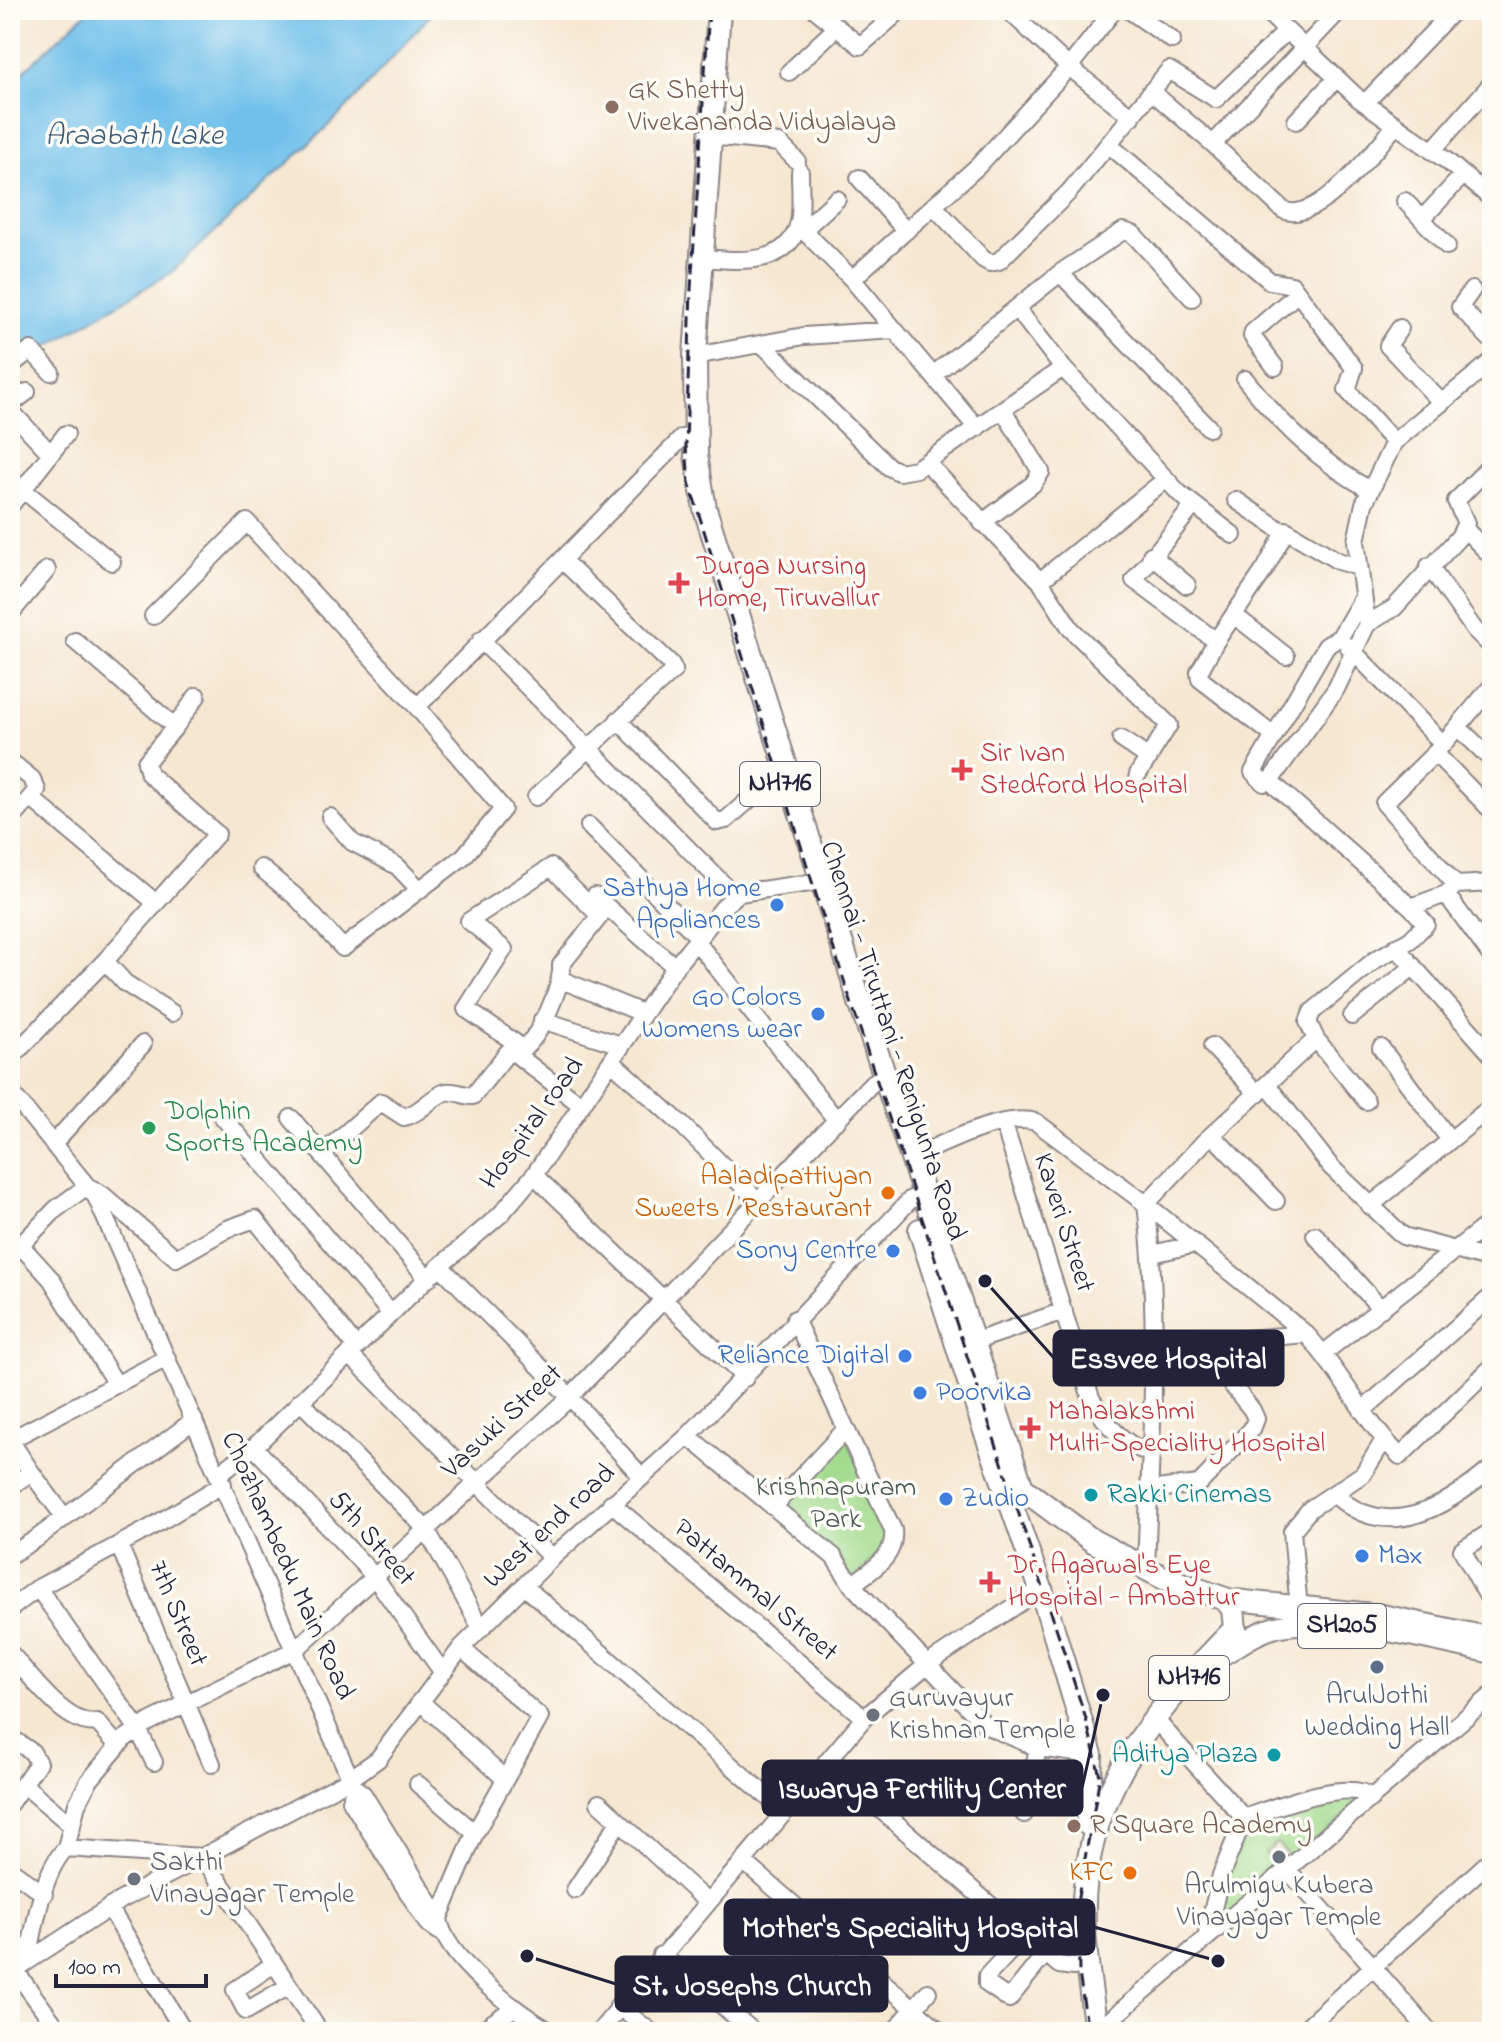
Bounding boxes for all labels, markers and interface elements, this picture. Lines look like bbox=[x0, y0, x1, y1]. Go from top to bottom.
place label: GK Shetty Vivekananda Vidyalaya bbox=[627, 71, 896, 144]
marker: GK Shetty Vivekananda Vidyalaya bbox=[603, 98, 621, 116]
water label: Araabath Lake bbox=[45, 115, 225, 159]
place label: Durga Nursing Home, Tiruvallur bbox=[696, 547, 880, 620]
marker: Durga Nursing Home, Tiruvallur bbox=[668, 572, 690, 594]
place label: Sir Ivan Stedford Hospital bbox=[980, 734, 1188, 807]
marker: Sir Ivan Stedford Hospital bbox=[951, 759, 973, 781]
road number: NH716 bbox=[740, 762, 820, 806]
street label: Chennai - Tiruttani - Renigunta Road bbox=[808, 836, 976, 1246]
place label: Sathya Home Appliances bbox=[602, 869, 761, 942]
marker: Sathya Home Appliances bbox=[768, 896, 786, 914]
place label: Go Colors Womens wear bbox=[642, 978, 802, 1051]
marker: Go Colors Womens wear bbox=[809, 1005, 827, 1023]
street label: Hospital road bbox=[471, 1049, 595, 1199]
place label: Dolphin Sports Academy bbox=[164, 1092, 363, 1165]
marker: Dolphin Sports Academy bbox=[140, 1119, 158, 1137]
street label: Kaveri Street bbox=[1021, 1148, 1105, 1298]
place label: Aaladipattiyan Sweets / Restaurant bbox=[634, 1157, 872, 1230]
marker: Aaladipattiyan Sweets / Restaurant bbox=[879, 1184, 897, 1202]
place label: Sony Centre bbox=[736, 1231, 877, 1272]
marker: Sony Centre bbox=[884, 1242, 902, 1260]
callout: Essvee Hospital bbox=[1054, 1331, 1283, 1385]
place label: Reliance Digital bbox=[718, 1336, 889, 1377]
text: Essvee Hospital bbox=[1070, 1339, 1266, 1383]
marker: Reliance Digital bbox=[896, 1347, 914, 1365]
street label: Vasuki Street bbox=[432, 1355, 573, 1490]
place label: Poorvika bbox=[936, 1373, 1032, 1414]
marker: Poorvika bbox=[911, 1384, 929, 1402]
place label: Mahalakshmi Multi-Speciality Hospital bbox=[1048, 1392, 1325, 1465]
marker: Mahalakshmi Multi-Speciality Hospital bbox=[1019, 1417, 1041, 1439]
street label: Chozhambedu Main Road bbox=[209, 1425, 365, 1707]
street label: West end road bbox=[475, 1455, 626, 1599]
park label: Krishnapuram Park bbox=[756, 1468, 916, 1541]
place label: Rakki Cinemas bbox=[1107, 1475, 1272, 1516]
place label: Zudio bbox=[962, 1479, 1029, 1520]
street label: 5th Street bbox=[317, 1482, 425, 1596]
marker: Rakki Cinemas bbox=[1082, 1486, 1100, 1504]
marker: Zudio bbox=[937, 1490, 955, 1508]
street label: Pattammal Street bbox=[664, 1510, 846, 1672]
place label: Max bbox=[1378, 1536, 1423, 1577]
place label: Dr. Agarwal's Eye Hospital - Ambattur bbox=[1007, 1546, 1240, 1619]
marker: Max bbox=[1353, 1547, 1371, 1565]
street label: 7th Street bbox=[136, 1555, 218, 1673]
marker: Dr. Agarwal's Eye Hospital - Ambattur bbox=[979, 1571, 1001, 1593]
road number: SH205 bbox=[1298, 1604, 1386, 1648]
road number: NH716 bbox=[1149, 1656, 1229, 1700]
marker: ArulJothi Wedding Hall bbox=[1368, 1658, 1386, 1676]
place label: ArulJothi Wedding Hall bbox=[1305, 1676, 1449, 1749]
place label: Guruvayur Krishnan Temple bbox=[889, 1679, 1076, 1752]
marker: Guruvayur Krishnan Temple bbox=[864, 1706, 882, 1724]
place label: Aditya Plaza bbox=[1112, 1735, 1258, 1776]
marker: Aditya Plaza bbox=[1265, 1746, 1283, 1764]
callout: Iswarya Fertility Center bbox=[763, 1761, 1082, 1815]
text: Iswarya Fertility Center bbox=[778, 1769, 1067, 1813]
place label: R Square Academy bbox=[1090, 1806, 1312, 1847]
marker: R Square Academy bbox=[1065, 1817, 1083, 1835]
place label: Sakthi Vinayagar Temple bbox=[149, 1843, 355, 1916]
marker: Arulmigu Kubera Vinayagar Temple bbox=[1270, 1848, 1288, 1866]
place label: KFC bbox=[1069, 1853, 1114, 1894]
marker: KFC bbox=[1121, 1864, 1139, 1882]
place label: Arulmigu Kubera Vinayagar Temple bbox=[1176, 1866, 1382, 1939]
marker: Sakthi Vinayagar Temple bbox=[125, 1870, 143, 1888]
callout: Mother's Speciality Hospital bbox=[725, 1900, 1094, 1954]
text: Mother's Speciality Hospital bbox=[742, 1908, 1078, 1952]
scale bar bbox=[56, 1938, 206, 1988]
text: 100 m bbox=[68, 1951, 121, 1986]
callout: St. Josephs Church bbox=[616, 1957, 887, 2011]
text: St. Josephs Church bbox=[632, 1966, 872, 2010]

